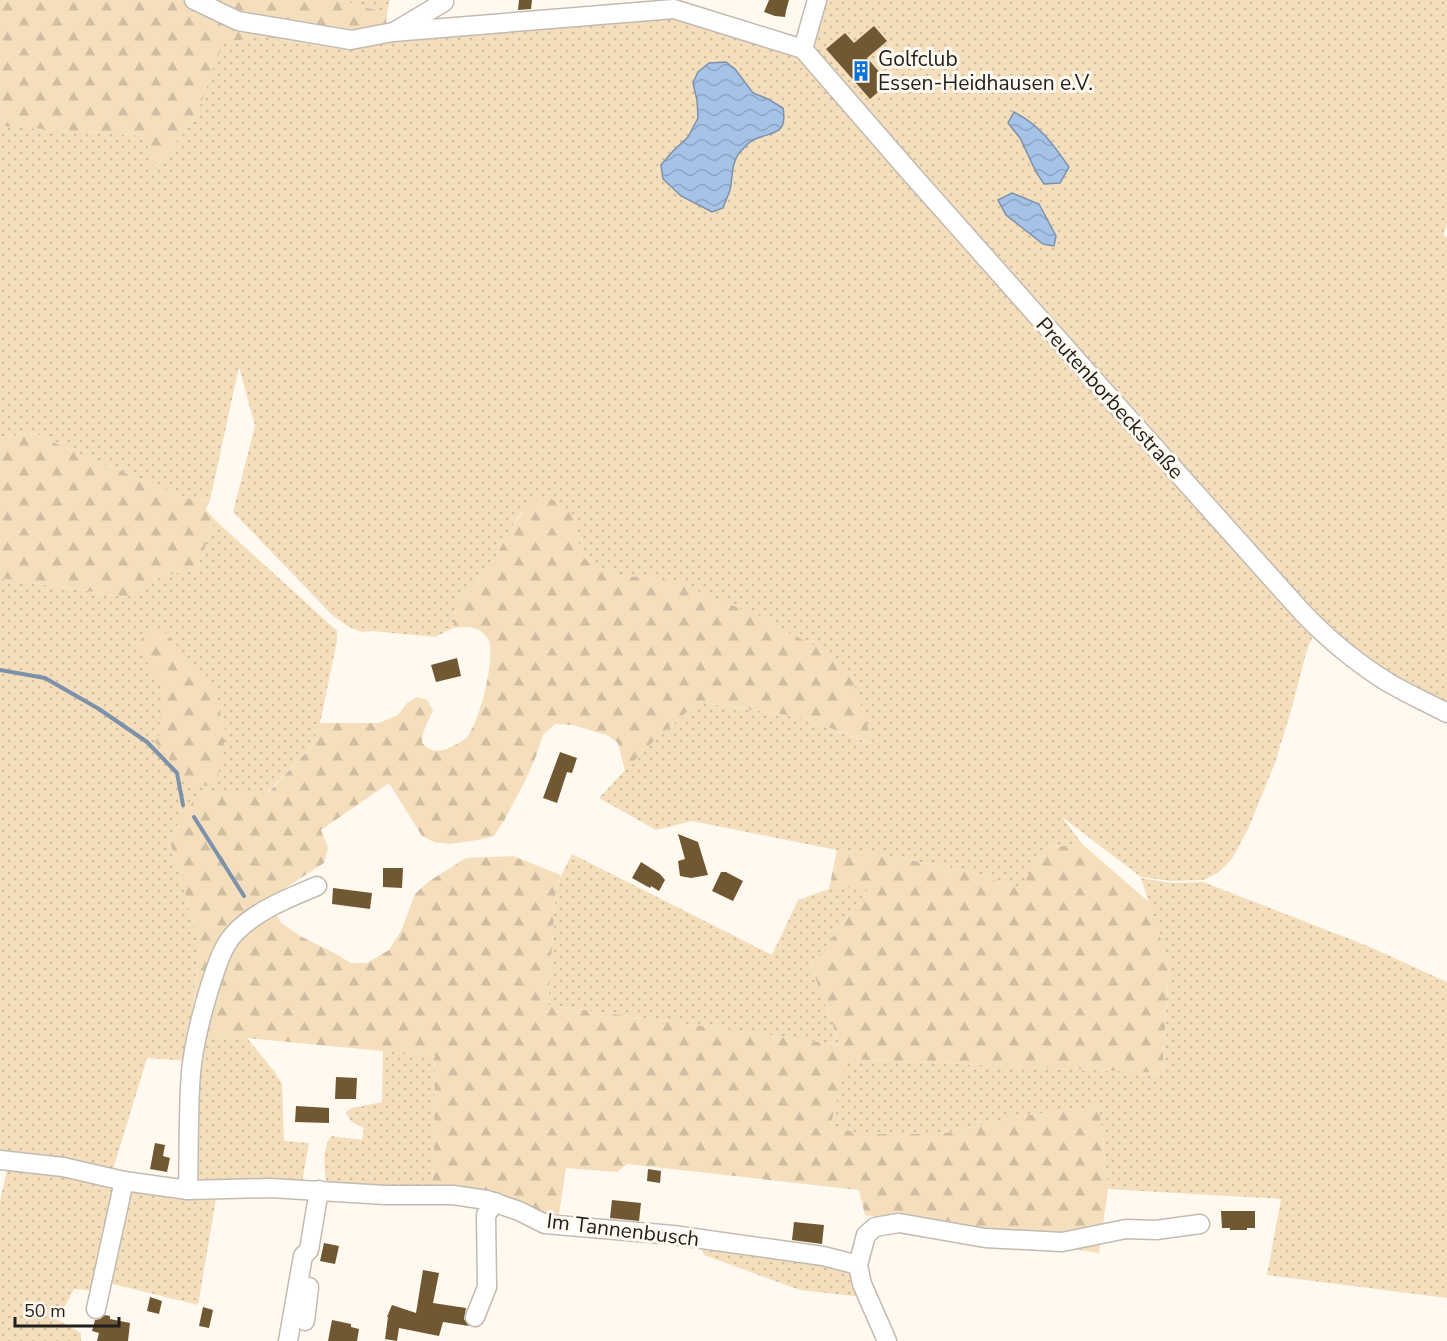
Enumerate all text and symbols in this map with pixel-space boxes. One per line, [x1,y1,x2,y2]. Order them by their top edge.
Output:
place label: Golfclub Essen-Heidhausen e.V. [878,45,1093,97]
building icon: Golfclub Essen-Heidhausen e.V. [849,59,873,83]
street label: Preutenborbeckstraße [1030,311,1190,485]
street label: Im Tannenbusch [545,1207,701,1253]
scale bar [15,1290,118,1328]
text: 50 m [24,1299,66,1323]

